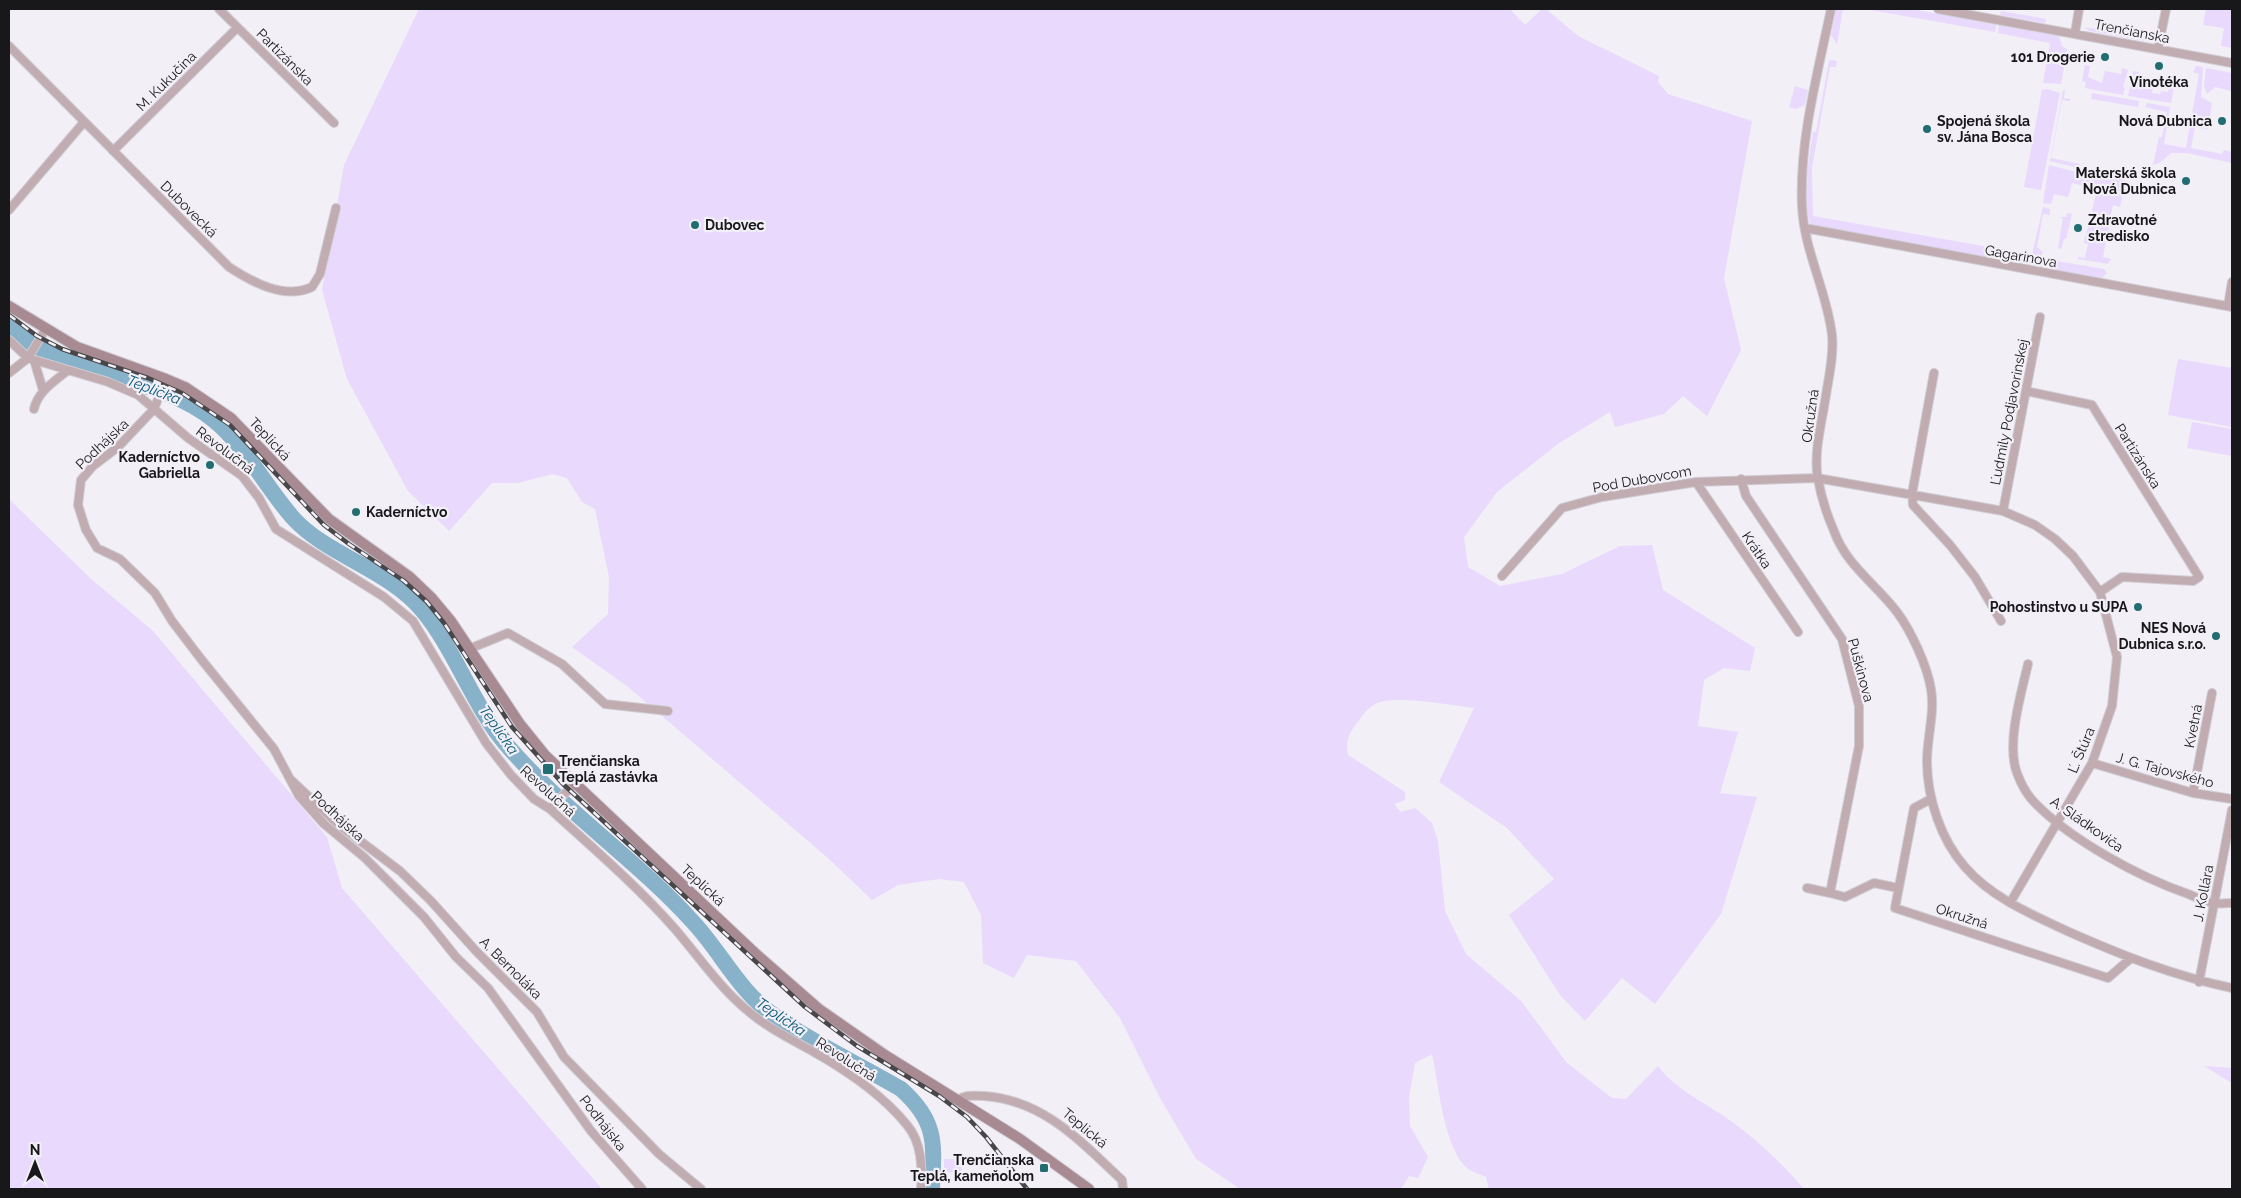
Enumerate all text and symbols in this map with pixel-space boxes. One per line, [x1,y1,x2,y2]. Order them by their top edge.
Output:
street label: Trenčianska [2093,16,2171,46]
street label: Partizánska [253,25,317,89]
street label: M. Kukučína [133,48,199,114]
place label: 101 Drogerie [2011,49,2096,65]
marker: 101 Drogerie [2099,51,2111,63]
marker: Vinotéka [2153,60,2165,72]
place label: Vinotéka [2129,74,2189,90]
place label: Spojená škola sv. Jána Bosca [1937,113,2032,145]
place label: Nová Dubnica [2119,113,2212,129]
marker: Nová Dubnica [2216,115,2228,127]
marker: Spojená škola sv. Jána Bosca [1921,123,1933,135]
place label: Materská škola Nová Dubnica [2076,165,2176,197]
marker: Materská škola Nová Dubnica [2180,175,2192,187]
street label: Dubovecká [157,177,221,241]
place label: Zdravotné stredisko [2088,212,2157,244]
place label: Dubovec [705,217,765,233]
marker: Dubovec [689,219,701,231]
marker: Zdravotné stredisko [2072,222,2084,234]
street label: Gagarinova [1984,242,2058,270]
street label: Ľudmily Podjavorinskej [1987,338,2031,486]
water label: Teplička [125,372,183,408]
street label: Okružná [1798,388,1822,444]
street label: Teplická [246,414,294,464]
street label: Podhájska [72,416,132,472]
street label: Partizánska [2112,421,2164,491]
street label: Revolučná [193,423,257,477]
place label: Kaderníctvo Gabriella [119,449,201,481]
marker: Kaderníctvo Gabriella [204,459,216,471]
street label: Pod Dubovcom [1591,462,1693,496]
place label: Kaderníctvo [366,504,448,520]
marker: Kaderníctvo [350,506,362,518]
street label: Krátka [1739,528,1775,572]
place label: Pohostinstvo u SUPA [1990,599,2129,615]
marker: Pohostinstvo u SUPA [2132,601,2144,613]
place label: NES Nová Dubnica s.r.o. [2119,620,2206,652]
marker: NES Nová Dubnica s.r.o. [2210,630,2222,642]
street label: Puškinova [1845,636,1877,704]
water label: Teplička [476,702,522,758]
street label: Kvetná [2181,703,2205,749]
street label: Ľ. Štúra [2062,724,2098,775]
street label: J. G. Tajovského [2114,749,2216,791]
place label: Trenčianska Teplá zastávka [559,753,658,785]
street label: Revolučná [517,762,579,820]
marker: Trenčianska Teplá zastávka [541,762,555,776]
street label: Podhájska [308,788,368,844]
street label: A. Sládkoviča [2047,793,2127,855]
street label: Teplická [678,861,728,909]
street label: J. Kollára [2190,863,2216,923]
street label: Okružná [1934,900,1990,932]
street label: A. Bernoláka [477,934,545,1002]
water label: Teplička [753,994,809,1040]
street label: Revolučná [813,1034,879,1084]
street label: Podhájska [576,1092,630,1154]
street label: Teplická [1059,1105,1111,1151]
north arrow [10,1138,60,1188]
text: N [30,1142,40,1158]
place label: Trenčianska Teplá, kameňolom [910,1152,1034,1184]
marker: Trenčianska Teplá, kameňolom [1038,1162,1050,1174]

